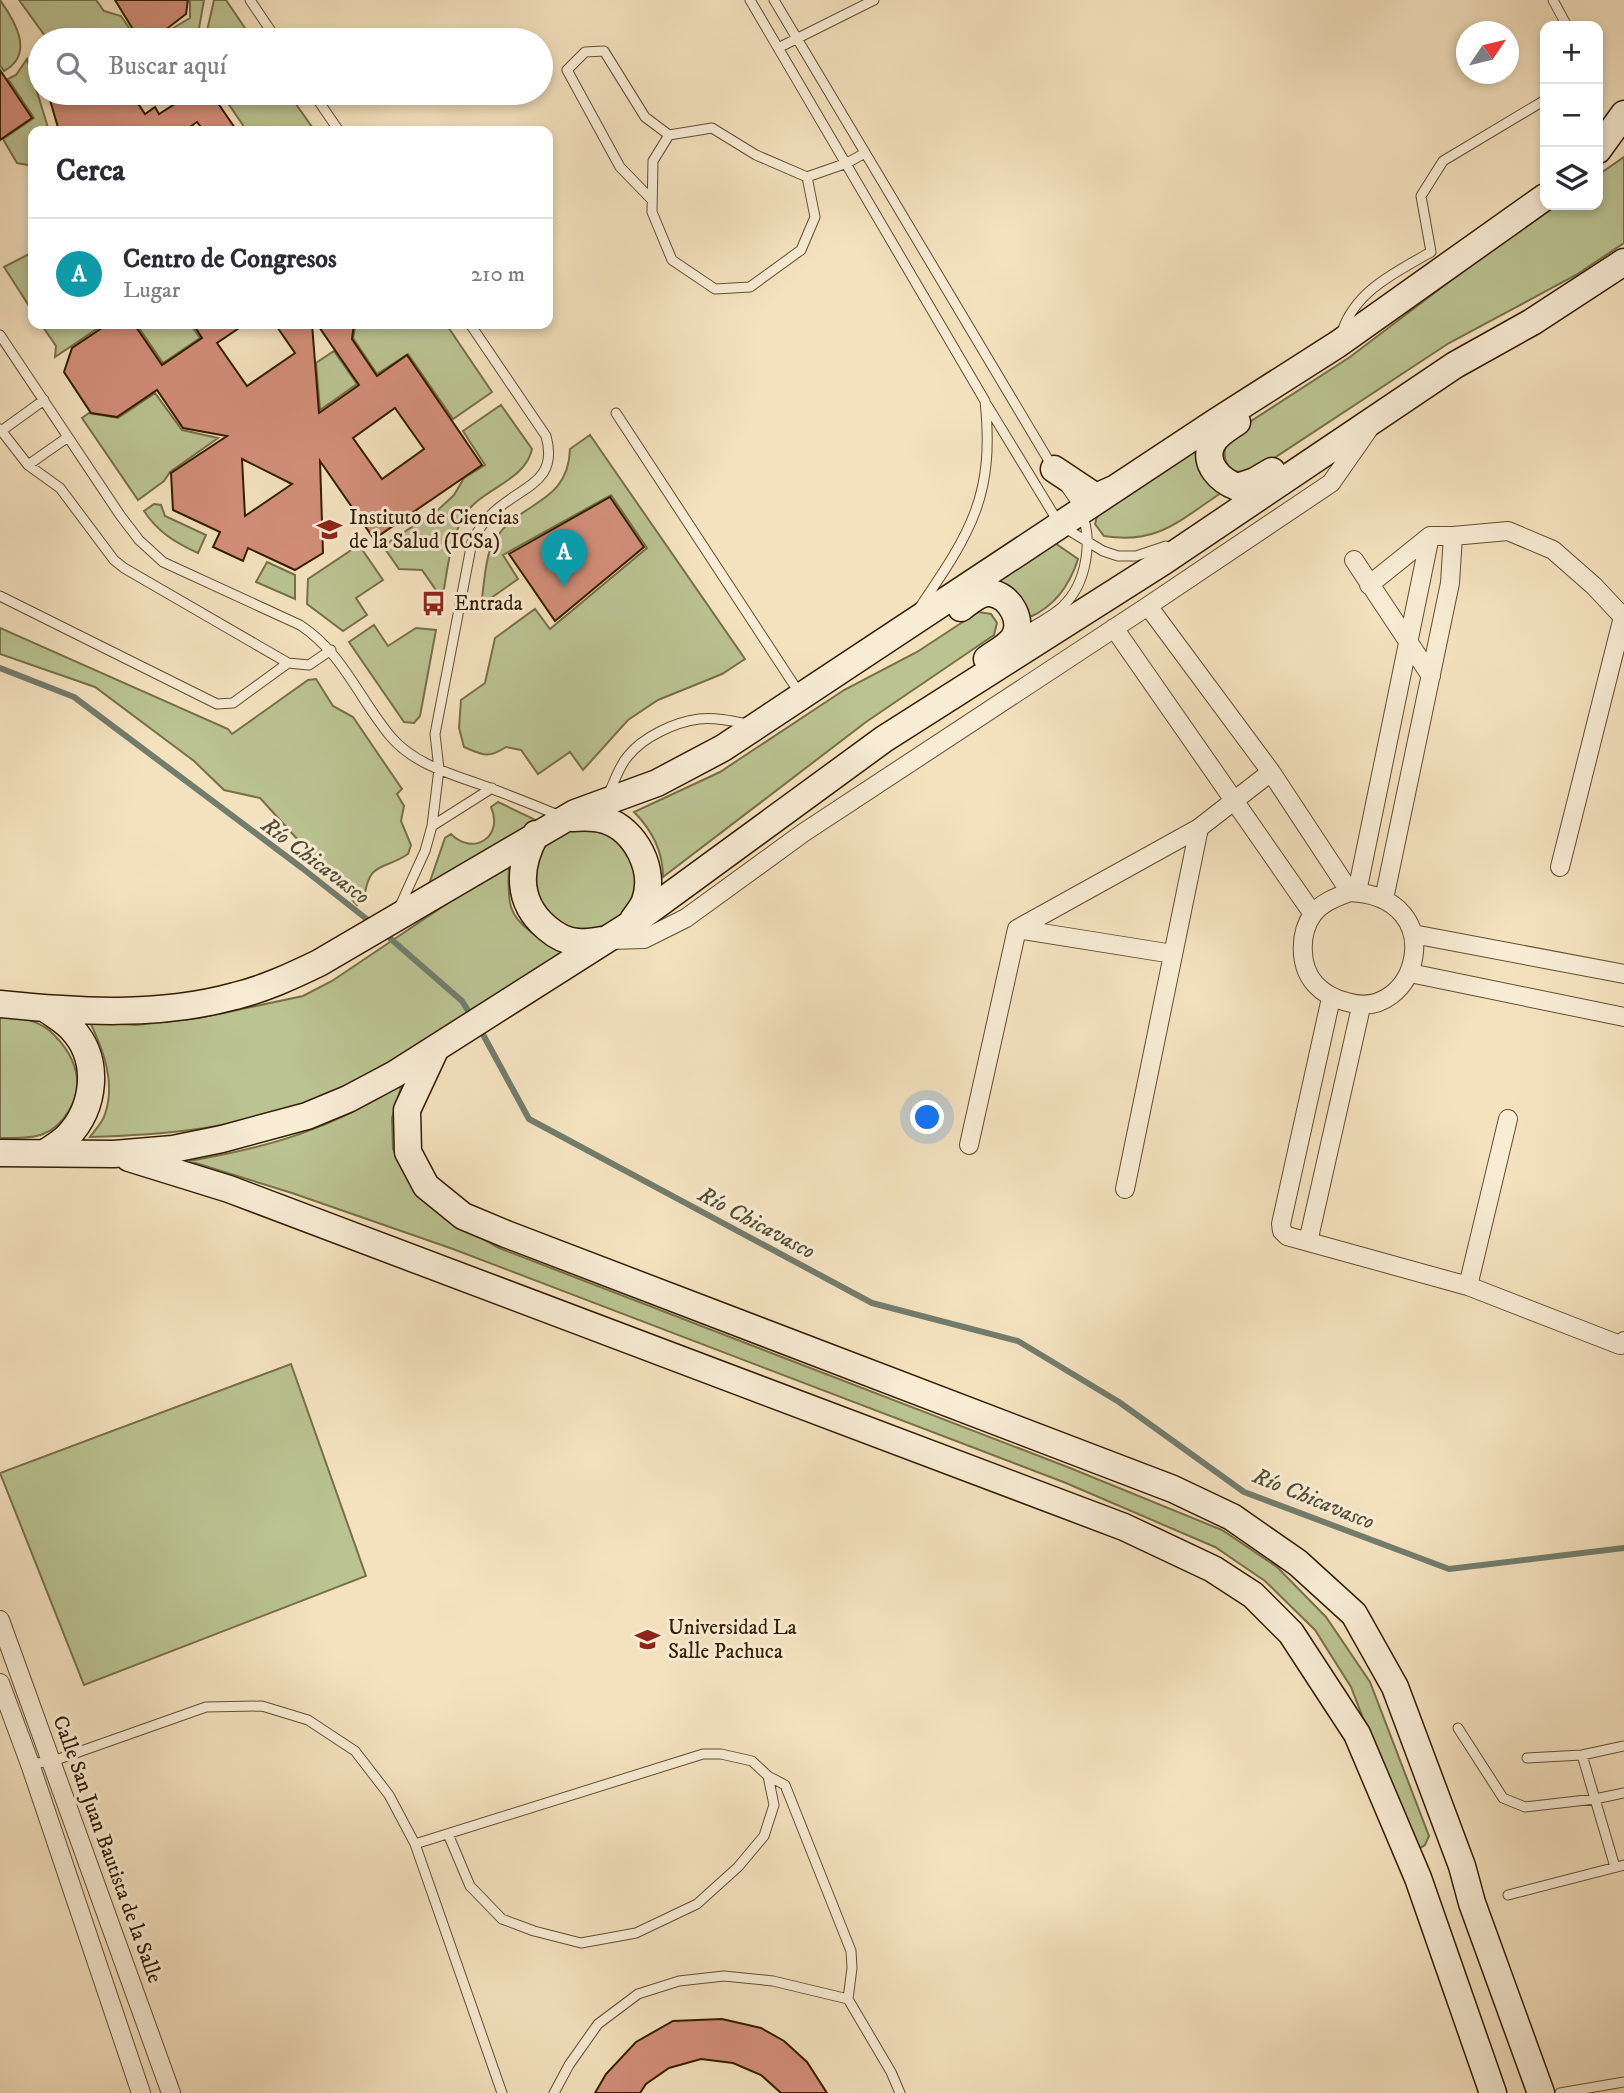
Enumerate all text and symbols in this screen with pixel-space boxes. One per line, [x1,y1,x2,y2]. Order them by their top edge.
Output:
north arrow [1456,21,1519,84]
map controls [1540,21,1603,210]
button: + [1540,21,1603,84]
search box [28,28,553,105]
icon: search [52,48,90,86]
text: Buscar aquí [108,50,226,83]
button: − [1540,84,1603,147]
button: layers [1540,147,1603,210]
text: Cerca [56,153,125,190]
text: Centro de Congresos [123,243,337,276]
text: A [72,260,86,289]
text: 210 m [471,260,525,289]
text: Lugar [123,276,180,305]
place label: Instituto de Ciencias de la Salud (ICSa) [349,505,519,555]
school or university icon: Instituto de Ciencias de la Salud (ICSa) [315,515,343,543]
pin: A [541,529,587,587]
bus stop icon: Entrada [420,589,448,617]
place label: Entrada [454,591,523,617]
water label: Río Chicavasco [254,810,375,911]
your location [910,1100,944,1134]
water label: Río Chicavasco [692,1180,820,1266]
water label: Río Chicavasco [1247,1461,1379,1537]
place label: Universidad La Salle Pachuca [668,1615,797,1665]
school or university icon: Universidad La Salle Pachuca [634,1625,662,1653]
street label: Calle San Juan Bautista de la Salle [46,1712,168,1987]

